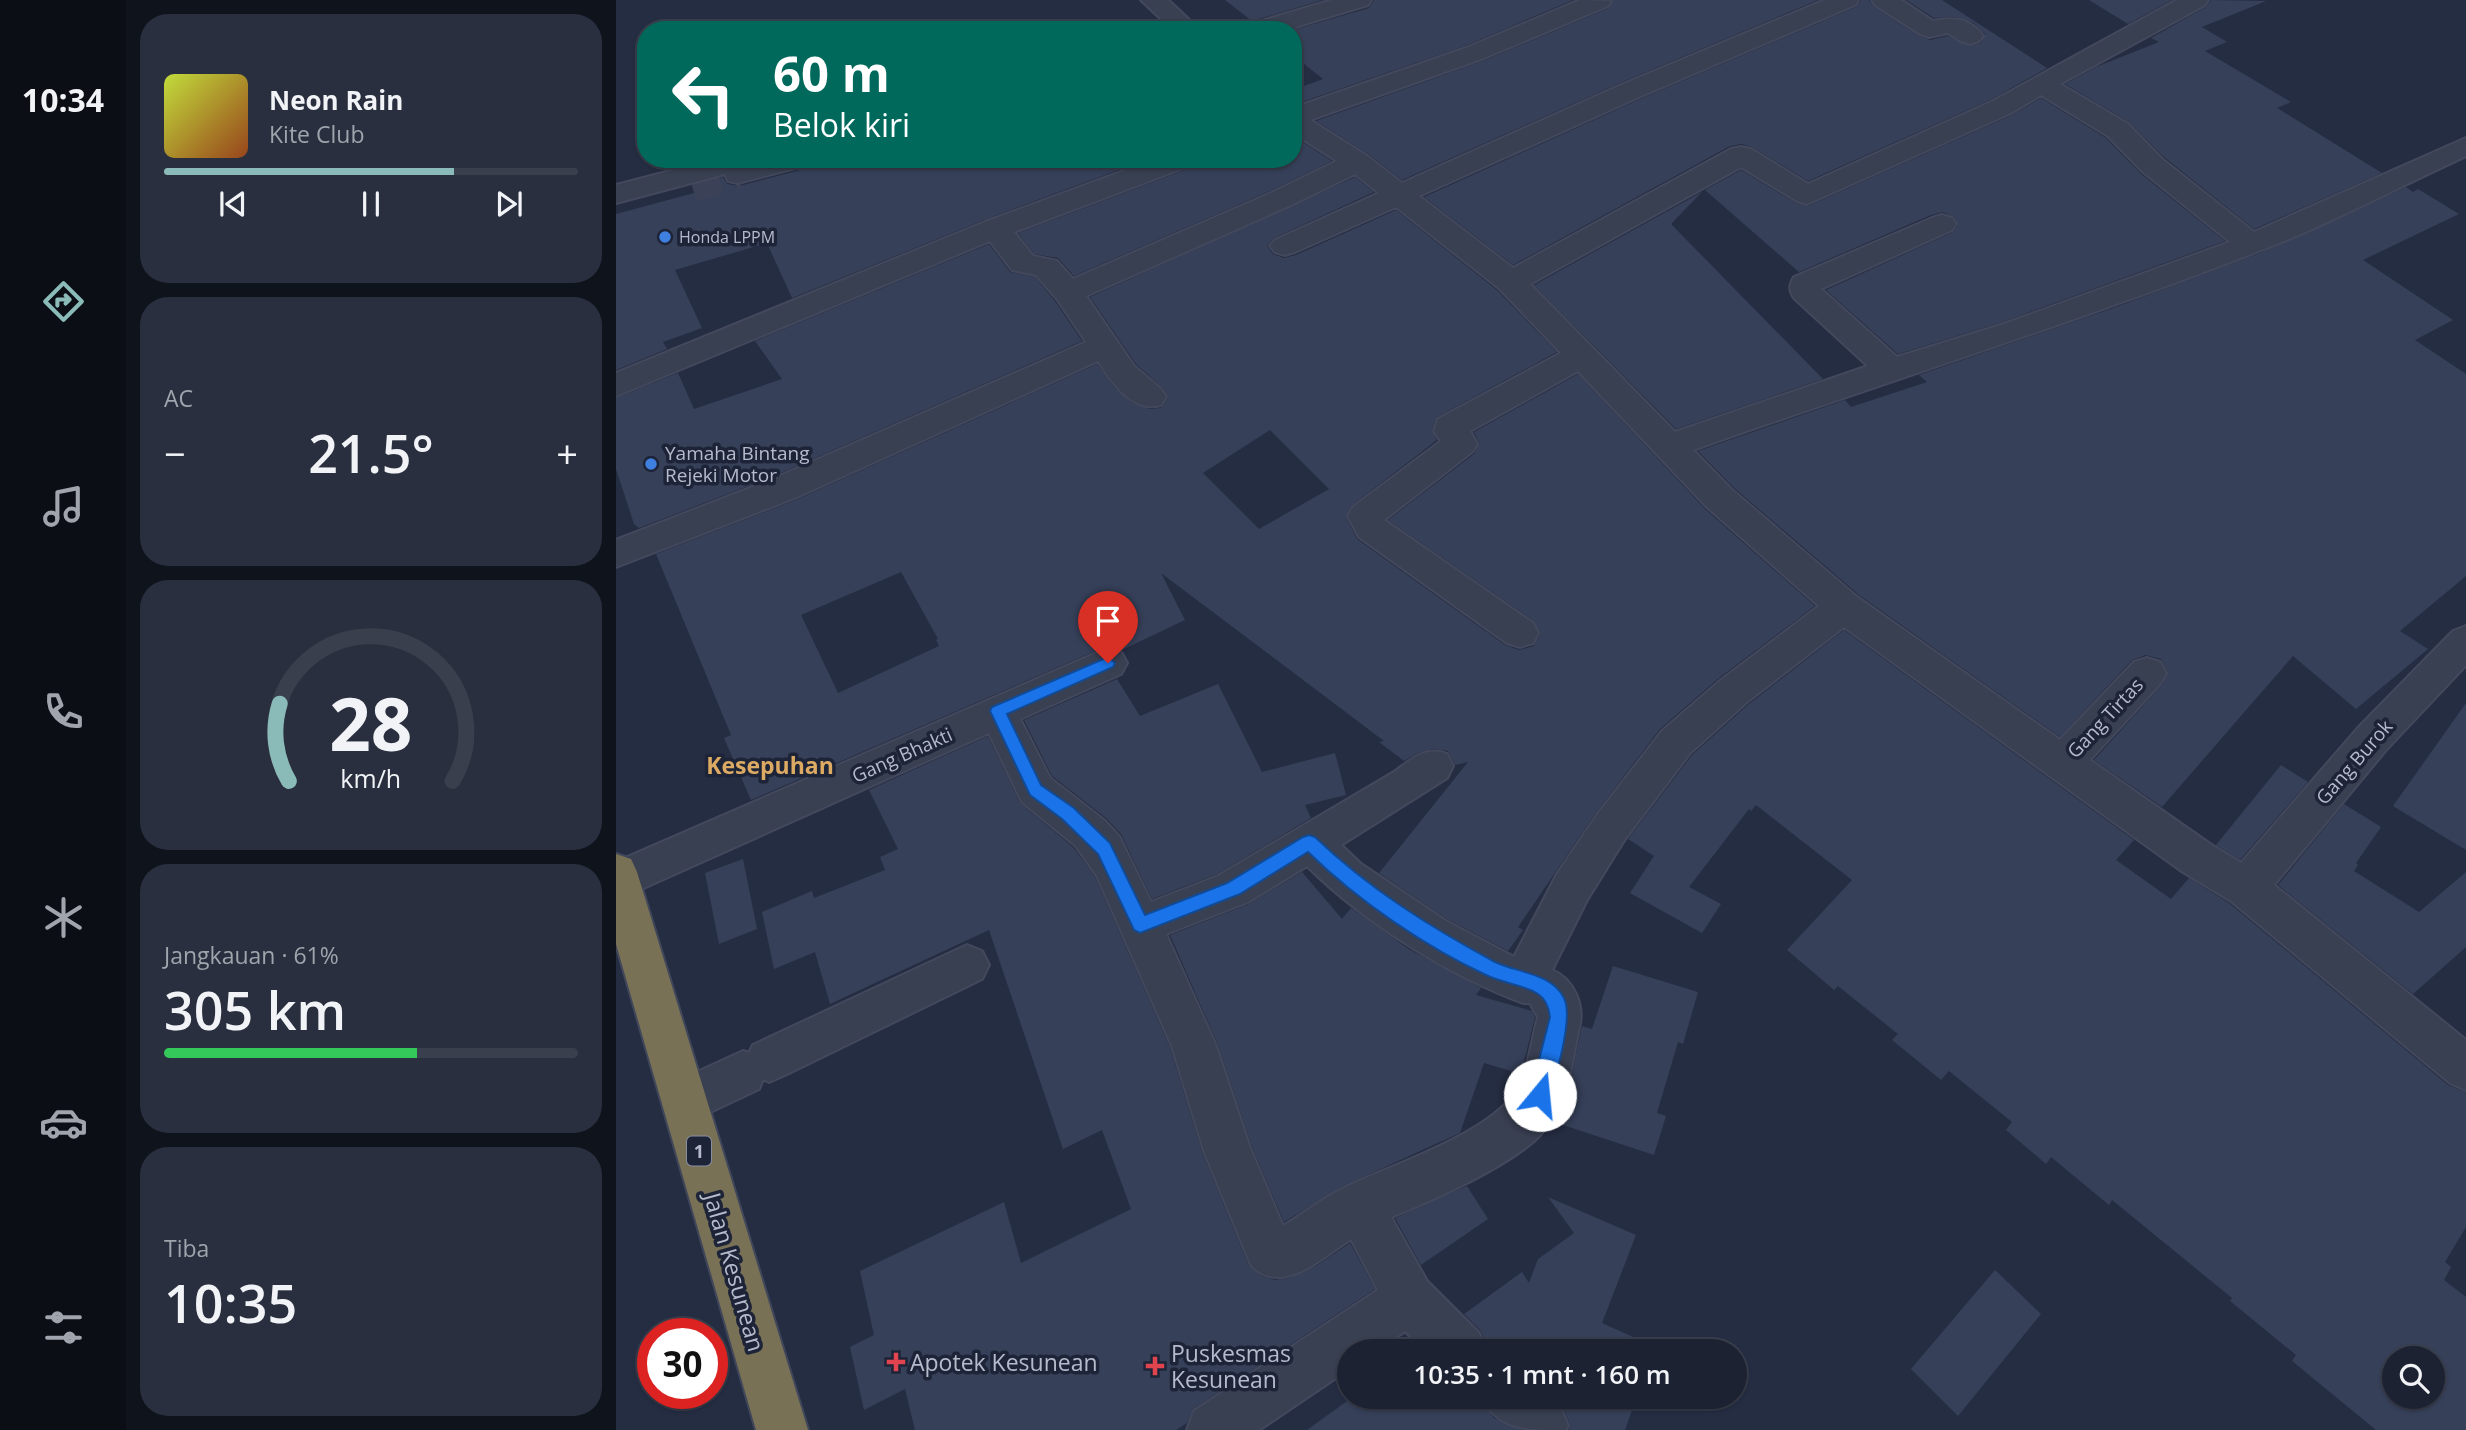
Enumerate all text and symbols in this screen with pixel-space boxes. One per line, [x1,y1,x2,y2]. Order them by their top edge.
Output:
text: 60 m [773,40,890,106]
icon: left [658,49,749,140]
text: 10:34 [22,78,104,121]
text: Neon Rain [269,82,403,118]
text: Belok kiri [773,103,910,146]
text: Kite Club [269,118,364,150]
icon: previous [214,185,252,223]
icon: pause [352,185,390,223]
icon: next [490,185,528,223]
place label: Honda LPPM [679,226,775,248]
marker: Honda LPPM [657,229,673,245]
icon: directions [39,277,88,326]
text: AC [164,382,193,414]
text: 21.5° [308,417,434,488]
text: − [164,427,186,479]
text: + [556,427,578,479]
place label: Yamaha Bintang Rejeki Motor [665,440,810,488]
marker: Yamaha Bintang Rejeki Motor [643,456,659,472]
icon: music [39,482,88,531]
pin [1078,591,1138,663]
icon: arrive [1089,602,1127,640]
street label: Gang Tirtas [2061,672,2149,764]
text: 28 [329,673,413,772]
icon: phone [39,687,88,736]
street label: Gang Burok [2310,714,2398,810]
street label: Gang Bhakti [848,721,956,789]
district label: Kesepuhan [706,749,834,781]
text: km/h [341,761,401,795]
icon: climate [39,893,88,942]
text: Jangkauan · 61% [164,939,339,971]
text: 305 km [164,974,346,1045]
position arrow [1503,1058,1577,1132]
icon: car [39,1098,88,1147]
road number: 1 [687,1136,711,1166]
street label: Jalan Kesunean [697,1187,773,1355]
text: Tiba [164,1232,209,1264]
text: 10:35 [164,1267,297,1338]
icon: filters [39,1303,88,1352]
speed limit sign: 30 [637,1318,728,1409]
place label: Puskesmas Kesunean [1171,1337,1291,1395]
place label: Apotek Kesunean [910,1346,1098,1378]
map controls [2382,1346,2445,1409]
button: search [2382,1346,2445,1409]
marker: Apotek Kesunean [888,1354,904,1370]
marker: Puskesmas Kesunean [1145,1356,1165,1376]
text: 10:35 · 1 mnt · 160 m [1413,1356,1671,1392]

